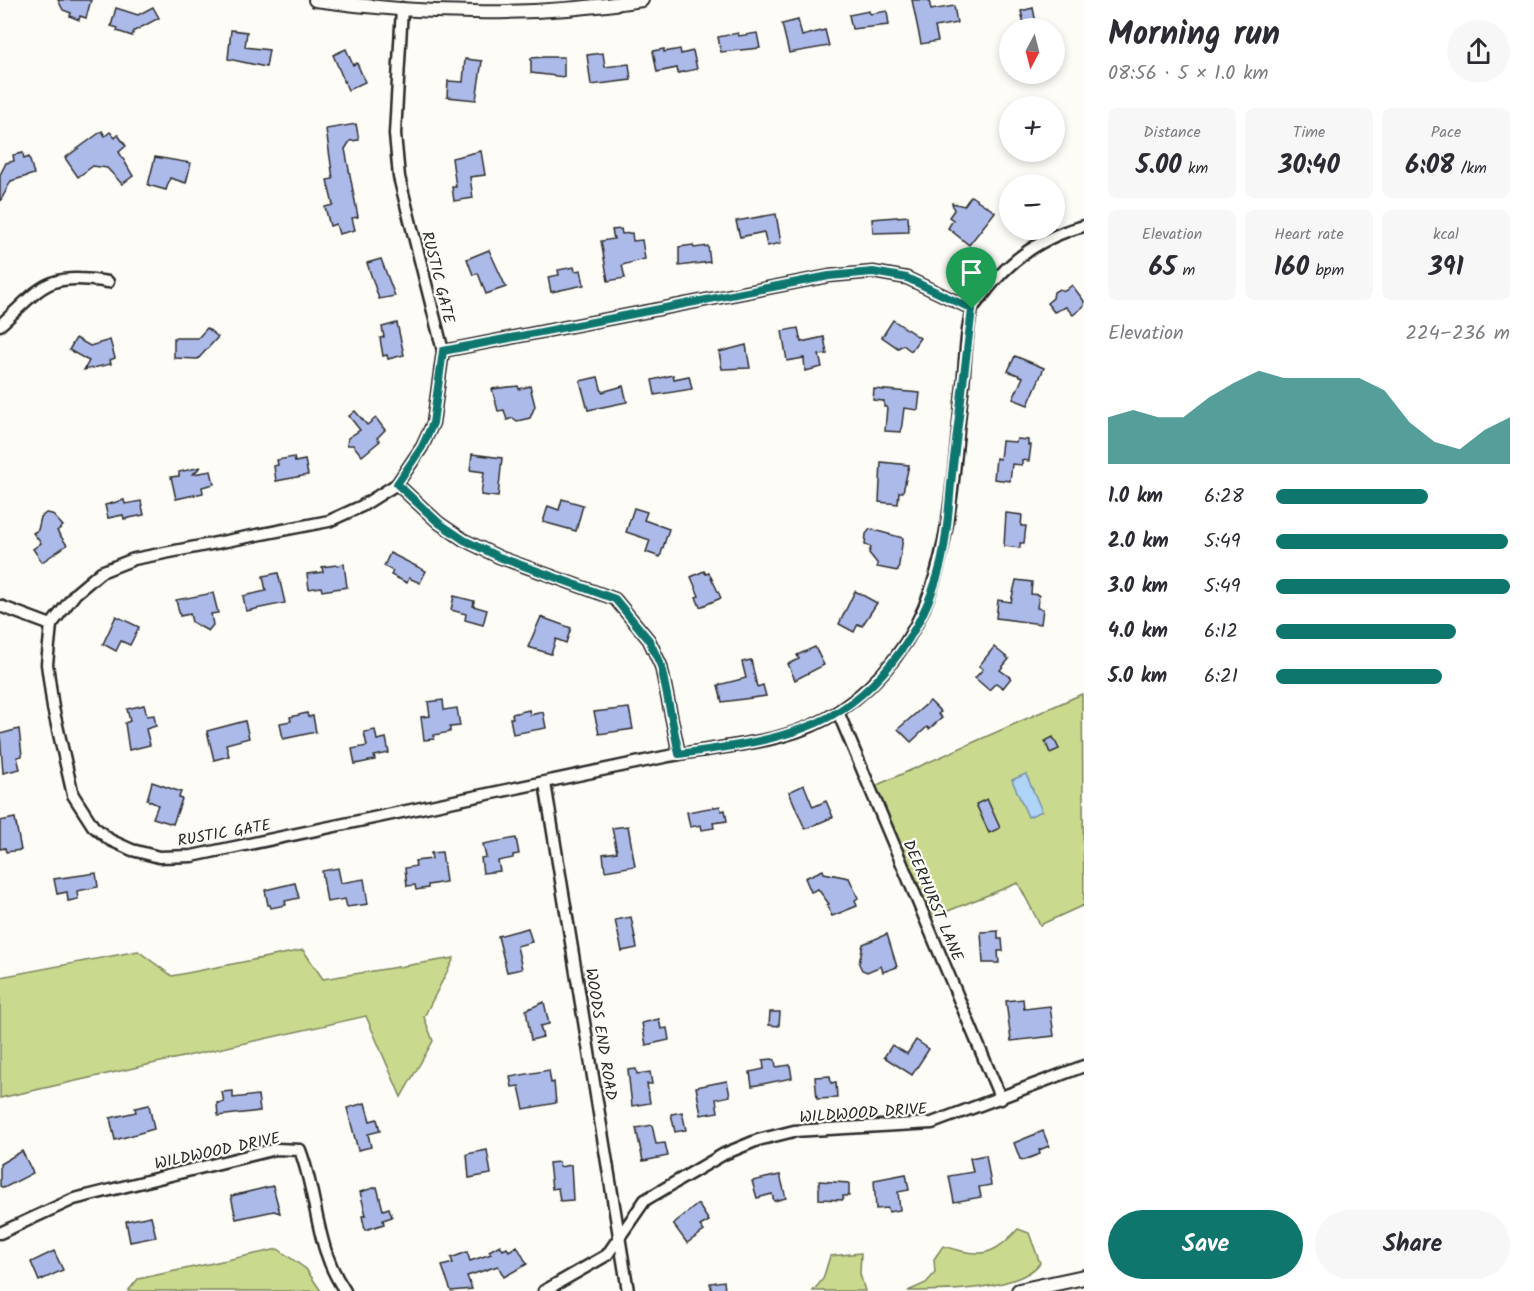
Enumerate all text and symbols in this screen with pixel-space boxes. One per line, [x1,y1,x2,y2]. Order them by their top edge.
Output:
text: Morning run [1108,9,1280,62]
north arrow [999,18,1065,84]
map controls [999,18,1065,240]
button: share [1447,20,1510,83]
text: 08:56 · 5 × 1.0 km [1108,58,1268,90]
button: + [999,96,1065,162]
text: Distance [1143,120,1201,145]
text: Time [1293,120,1325,145]
text: Pace [1431,120,1461,145]
text: 5.00 [1136,145,1182,187]
text: 30:40 [1278,145,1340,187]
text: 6:08 [1405,145,1454,187]
text: km [1182,156,1208,181]
text: /km [1454,156,1487,181]
button: − [999,174,1065,240]
text: Elevation [1142,222,1202,247]
text: Heart rate [1274,222,1344,247]
text: kcal [1433,222,1459,247]
street label: RUSTIC GATE [414,229,461,327]
pin [946,247,997,309]
text: 65 [1149,247,1176,289]
text: 160 [1274,247,1309,289]
text: 391 [1428,247,1464,289]
icon: arrive [955,256,988,289]
text: m [1176,258,1195,283]
text: bpm [1309,258,1344,283]
text: Elevation [1108,318,1184,350]
text: 224–236 m [1405,318,1510,350]
text: 1.0 km [1108,481,1163,513]
text: 6:28 [1204,481,1244,513]
text: 2.0 km [1108,526,1169,558]
text: 5:49 [1204,526,1240,558]
text: 3.0 km [1108,571,1168,603]
text: 5:49 [1204,571,1240,603]
text: 4.0 km [1108,616,1168,648]
text: 6:12 [1204,616,1238,648]
text: 5.0 km [1108,661,1167,693]
text: 6:21 [1204,661,1238,693]
street label: RUSTIC GATE [176,813,274,854]
street label: DEERHURST LANE [896,836,970,966]
street label: WOODS END ROAD [578,966,623,1102]
street label: WILDWOOD DRIVE [798,1097,928,1130]
street label: WILDWOOD DRIVE [152,1126,283,1177]
button: Save [1108,1210,1303,1279]
button: Share [1315,1210,1510,1279]

